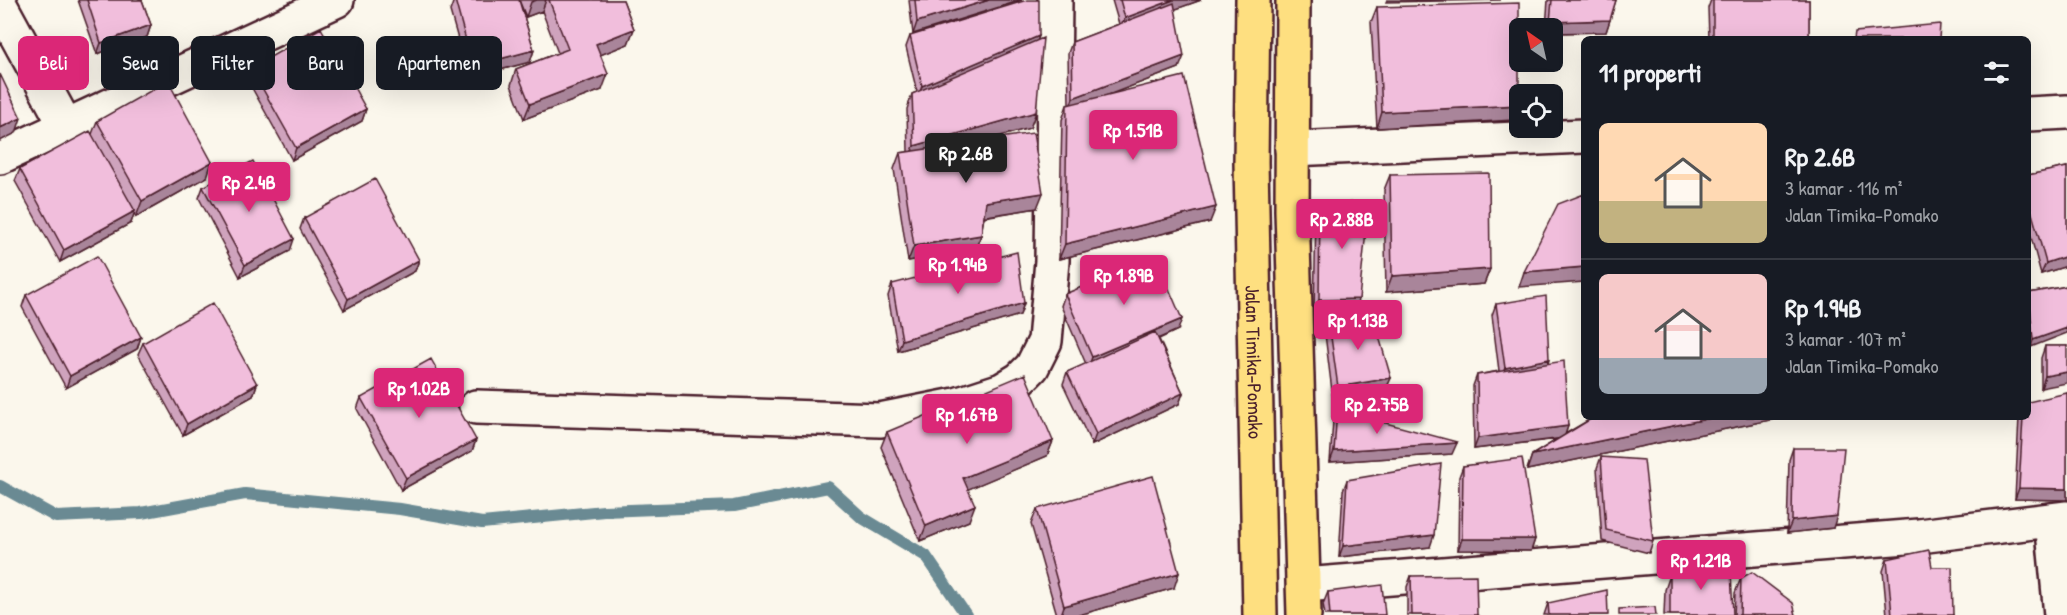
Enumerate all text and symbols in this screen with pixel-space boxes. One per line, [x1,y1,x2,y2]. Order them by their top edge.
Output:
north arrow [1509,18,1563,72]
map controls [1509,18,1563,138]
chip: Beli [18,36,89,90]
chip: Sewa [101,36,179,90]
chip: Filter [191,36,275,90]
chip: Baru [287,36,364,90]
chip: Apartemen [376,36,502,90]
text: 11 properti [1599,55,1702,90]
icon: filters [1980,56,2013,89]
button: locate [1509,84,1563,138]
pin: Rp 1.51B [1071,110,1195,161]
text: Rp 1.51B [1103,116,1163,143]
pin: Rp 2.6B [911,133,1021,184]
text: Rp 2.6B [939,139,993,166]
text: Rp 2.6B [1785,139,1855,174]
icon: home [1647,147,1719,219]
pin: Rp 2.4B [194,162,304,213]
text: Rp 2.4B [222,168,276,195]
text: 3 kamar · 116 m² [1785,174,1902,201]
pin: Rp 2.88B [1280,199,1404,250]
text: Jalan Timika-Pomako [1785,201,1939,228]
text: Rp 2.88B [1310,205,1374,232]
pin: Rp 1.94B [896,244,1020,295]
text: Rp 1.94B [929,250,987,277]
pin: Rp 1.89B [1062,255,1186,306]
text: Rp 1.89B [1094,261,1154,288]
street label: Jalan Timika-Pomako [1240,285,1270,439]
text: Rp 1.94B [1785,290,1861,325]
icon: home [1647,298,1719,370]
pin: Rp 1.13B [1296,300,1420,351]
text: Rp 1.13B [1328,306,1388,333]
text: 3 kamar · 107 m² [1785,325,1906,352]
text: Jalan Timika-Pomako [1785,352,1939,379]
pin: Rp 1.02B [357,368,481,419]
text: Rp 1.02B [388,374,450,401]
pin: Rp 2.75B [1315,384,1439,435]
text: Rp 2.75B [1345,390,1409,417]
pin: Rp 1.67B [905,394,1029,445]
text: Rp 1.67B [936,400,998,427]
pin: Rp 1.21B [1639,540,1763,591]
text: Rp 1.21B [1671,546,1731,573]

